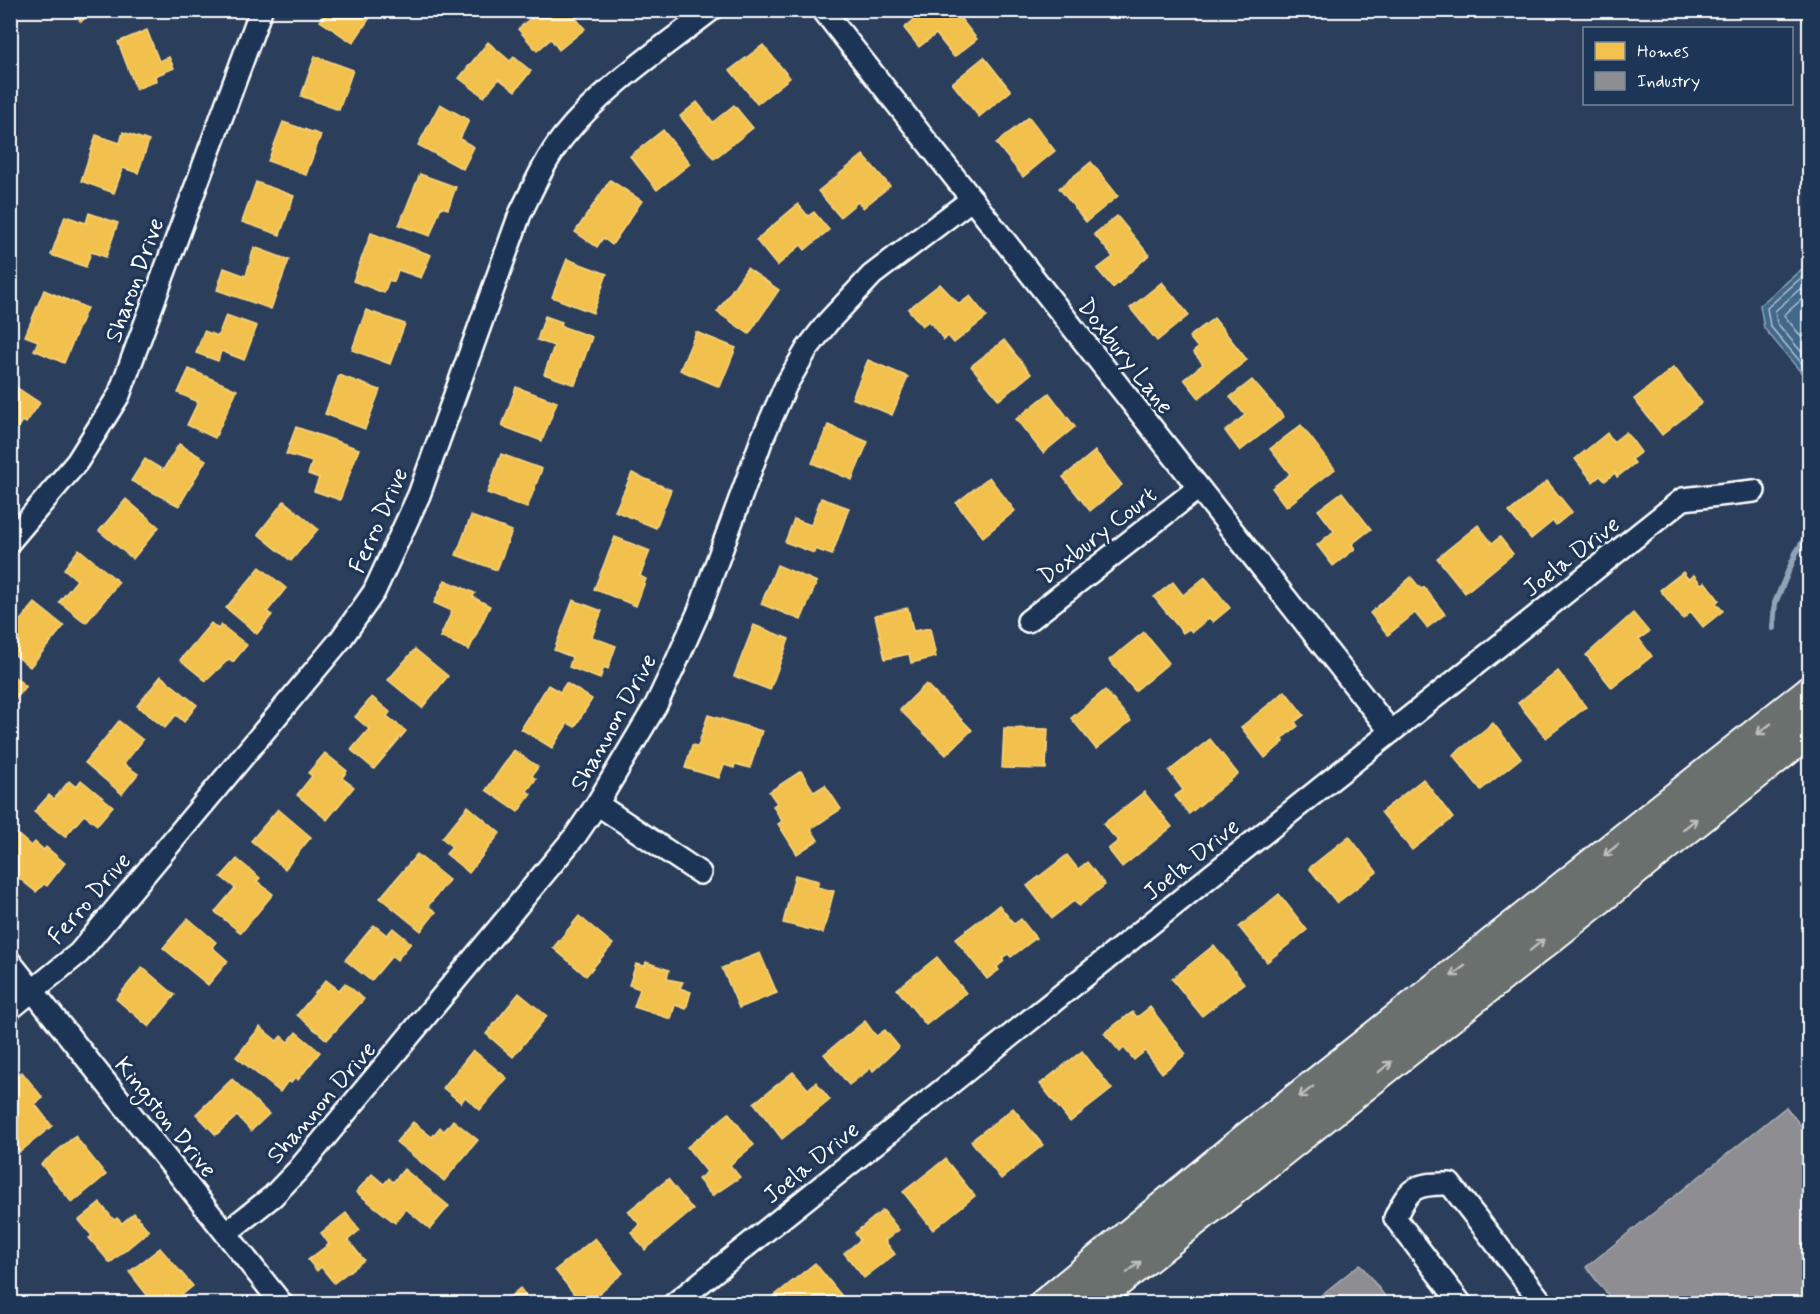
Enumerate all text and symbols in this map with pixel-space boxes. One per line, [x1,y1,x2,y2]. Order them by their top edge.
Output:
legend [1583,27,1793,105]
text: Homes [1637,40,1689,64]
text: Industry [1637,70,1700,94]
street label: Sharon Drive [99,214,172,347]
street label: Doxbury Lane [1070,292,1180,421]
street label: Ferro Drive [342,463,416,578]
street label: Doxbury Court [1032,480,1164,592]
street label: Joela Drive [1517,509,1627,605]
street label: Shannon Drive [564,648,665,797]
one-way arrow [1756,722,1772,735]
street label: Joela Drive [1137,812,1247,909]
one-way arrow [1682,818,1698,831]
one-way arrow [1603,843,1619,856]
street label: Ferro Drive [41,846,139,952]
one-way arrow [1529,939,1545,952]
one-way arrow [1451,964,1466,978]
street label: Shannon Drive [260,1035,384,1171]
street label: Kingston Drive [105,1051,223,1186]
one-way arrow [1377,1060,1393,1073]
one-way arrow [1298,1086,1314,1099]
street label: Joela Drive [757,1115,867,1212]
one-way arrow [1126,1260,1141,1274]

